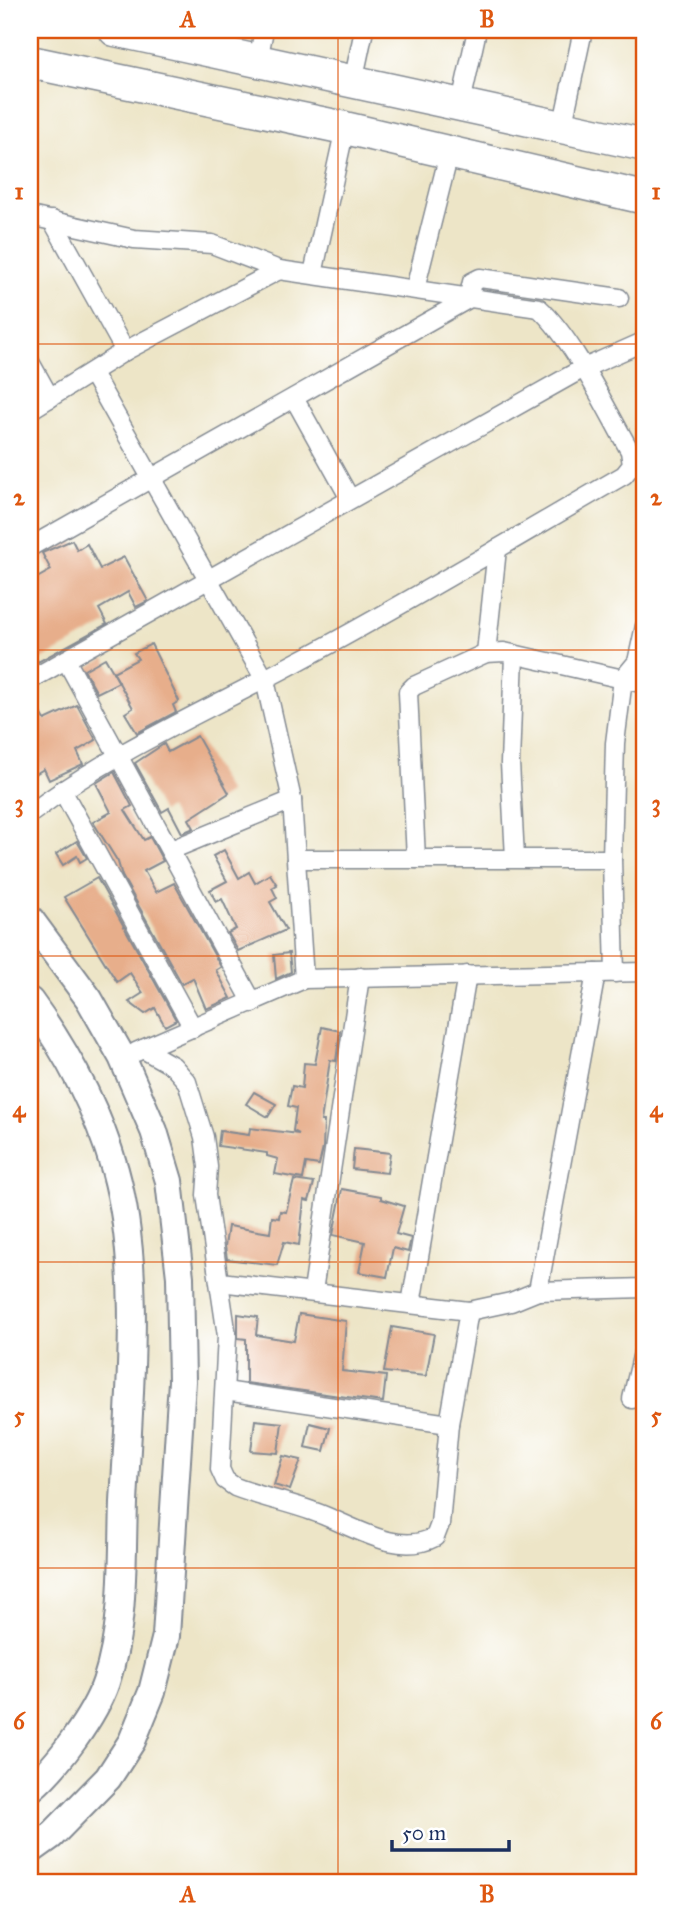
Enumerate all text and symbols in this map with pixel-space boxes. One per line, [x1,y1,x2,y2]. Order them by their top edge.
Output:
text: A [178,5,196,33]
text: B [479,5,495,33]
text: 1 [14,177,24,205]
text: 1 [651,177,661,205]
text: 2 [13,483,25,511]
text: 2 [650,483,662,511]
text: 3 [14,789,24,818]
text: 3 [651,789,661,818]
text: 4 [13,1095,27,1123]
text: 4 [650,1095,664,1123]
text: 5 [14,1401,25,1429]
text: 5 [651,1401,662,1429]
text: 6 [13,1707,26,1735]
text: 6 [650,1707,663,1735]
scale bar [392,1808,509,1852]
text: 50 m [402,1820,447,1846]
text: A [178,1880,196,1908]
text: B [479,1880,495,1908]

